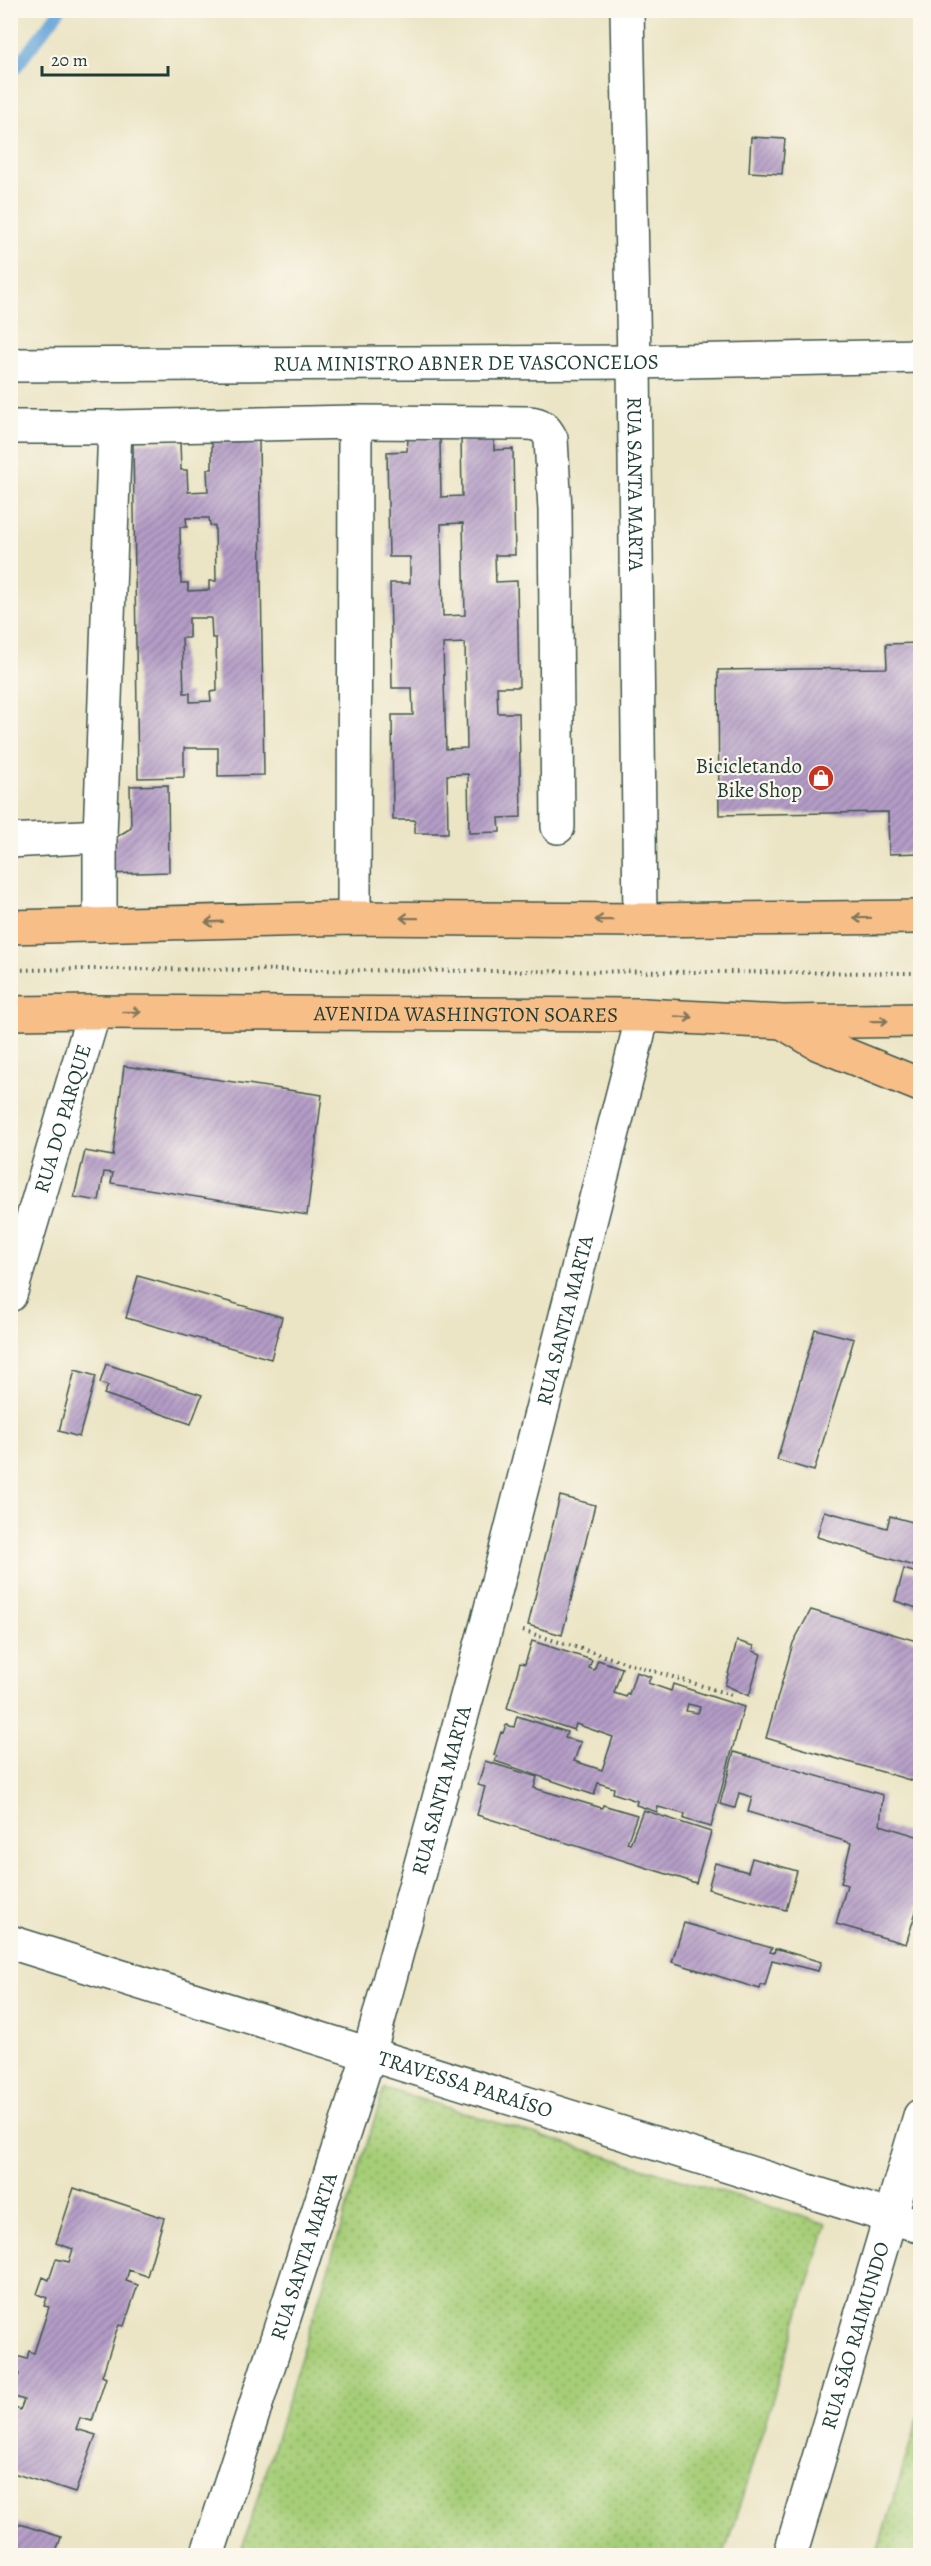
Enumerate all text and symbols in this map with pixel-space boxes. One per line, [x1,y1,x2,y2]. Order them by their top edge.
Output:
scale bar [42,39,168,77]
text: 20 m [51,48,88,72]
street label: RUA MINISTRO ABNER DE VASCONCELOS [273,347,659,378]
street label: RUA SANTA MARTA [620,396,650,572]
place label: Bicicletando Bike Shop [696,752,802,804]
shop icon: Bicicletando Bike Shop [806,763,836,793]
one-way arrow [400,912,420,924]
one-way arrow [853,912,873,924]
one-way arrow [595,914,615,926]
one-way arrow [205,916,225,927]
street label: AVENIDA WASHINGTON SOARES [313,999,618,1029]
one-way arrow [121,1006,141,1018]
one-way arrow [673,1012,693,1023]
one-way arrow [868,1015,888,1026]
street label: RUA DO PARQUE [27,1041,98,1196]
street label: RUA SANTA MARTA [530,1231,600,1408]
street label: RUA SANTA MARTA [405,1702,478,1878]
street label: TRAVESSA PARAÍSO [375,2044,556,2124]
street label: RUA SANTA MARTA [264,2168,344,2344]
street label: RUA SÃO RAIMUNDO [814,2238,896,2432]

